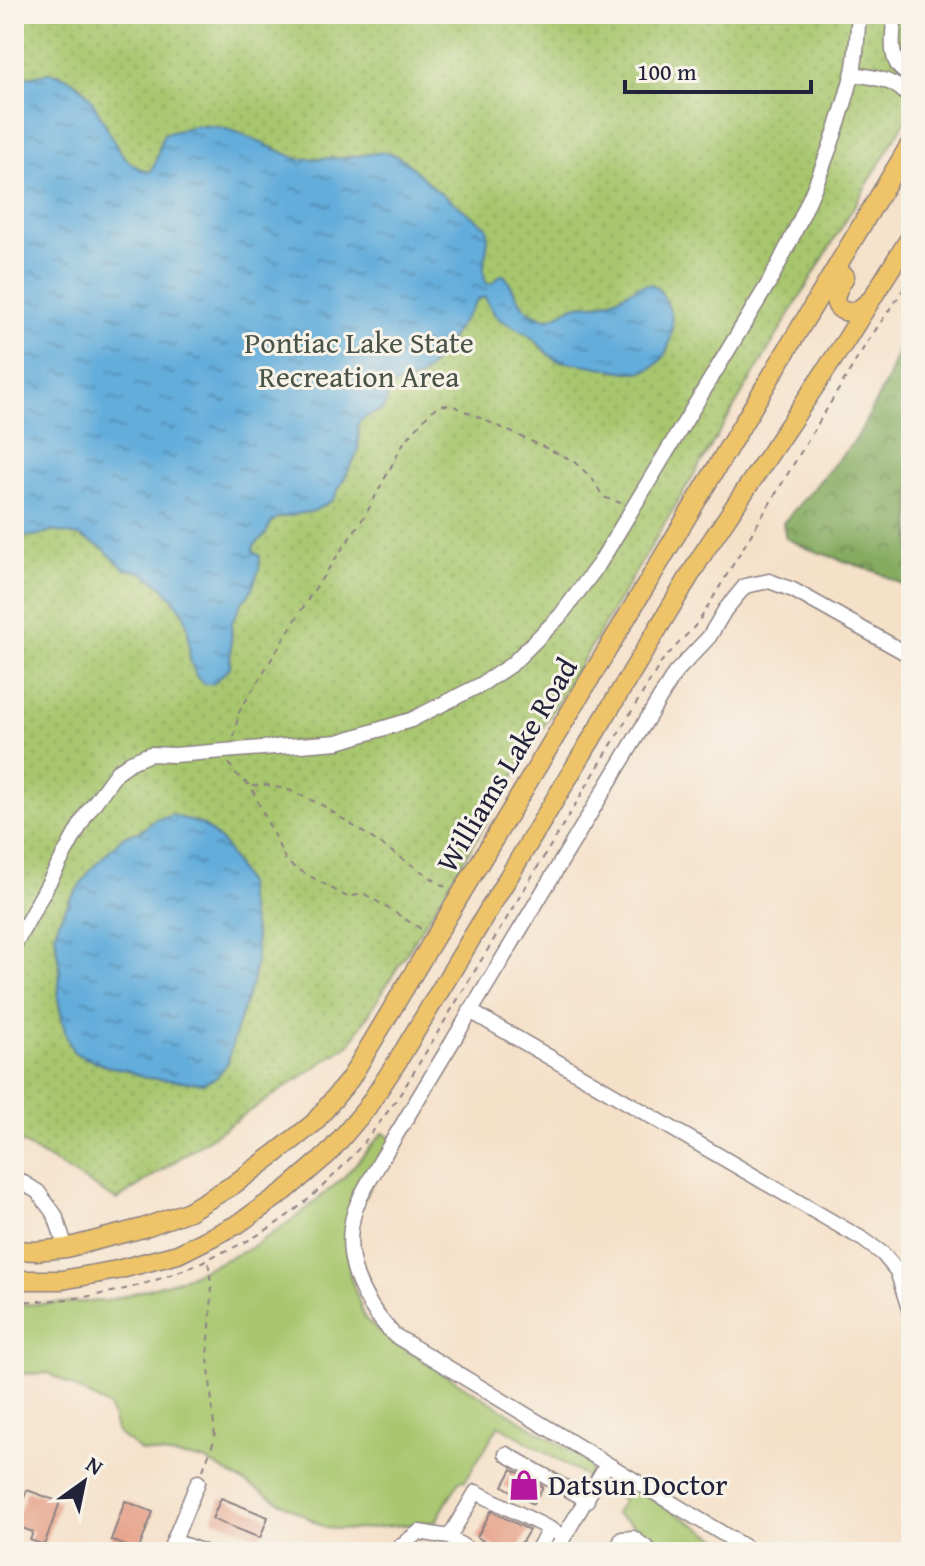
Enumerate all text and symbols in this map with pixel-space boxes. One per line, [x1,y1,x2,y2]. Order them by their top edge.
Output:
scale bar [625,44,811,94]
text: 100 m [637,54,697,89]
park label: Pontiac Lake State Recreation Area [244,320,474,398]
street label: Williams Lake Road [425,649,588,880]
north arrow [44,1442,124,1522]
text: N [80,1448,110,1483]
place label: Datsun Doctor [548,1462,728,1506]
shop icon: Datsun Doctor [507,1468,541,1502]

